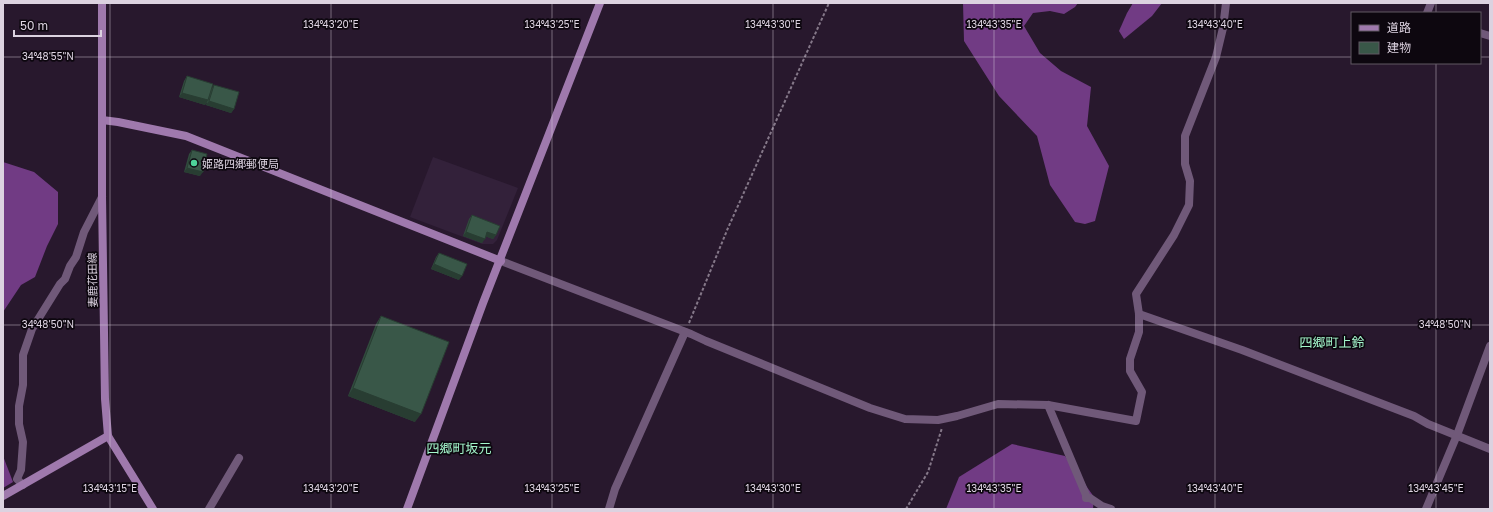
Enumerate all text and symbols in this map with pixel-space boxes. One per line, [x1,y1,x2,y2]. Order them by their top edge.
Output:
scale bar [14,12,101,38]
legend [1351,12,1481,64]
text: 50 m [20,18,48,33]
text: 134°43'20"E [303,18,359,30]
text: 134°43'25"E [524,18,580,30]
text: 134°43'30"E [745,18,801,30]
text: 134°43'35"E [966,18,1022,30]
text: 134°43'40"E [1187,18,1243,30]
text: 道路 [1387,20,1411,35]
text: 建物 [1387,40,1411,55]
text: 34°48'55"N [22,50,74,62]
place label: 姫路四郷郵便局 [202,157,279,170]
marker: 姫路四郷郵便局 [189,158,199,168]
street label: 妻鹿花田線 [85,252,99,308]
text: 34°48'50"N [22,318,74,330]
text: 34°48'50"N [1419,318,1471,330]
district label: 四郷町上鈴 [1299,334,1365,350]
district label: 四郷町坂元 [426,440,492,456]
text: 134°43'15"E [83,482,137,494]
text: 134°43'20"E [303,482,359,494]
text: 134°43'25"E [524,482,580,494]
text: 134°43'30"E [745,482,801,494]
text: 134°43'35"E [966,482,1022,494]
text: 134°43'40"E [1187,482,1243,494]
text: 134°43'45"E [1408,482,1464,494]

